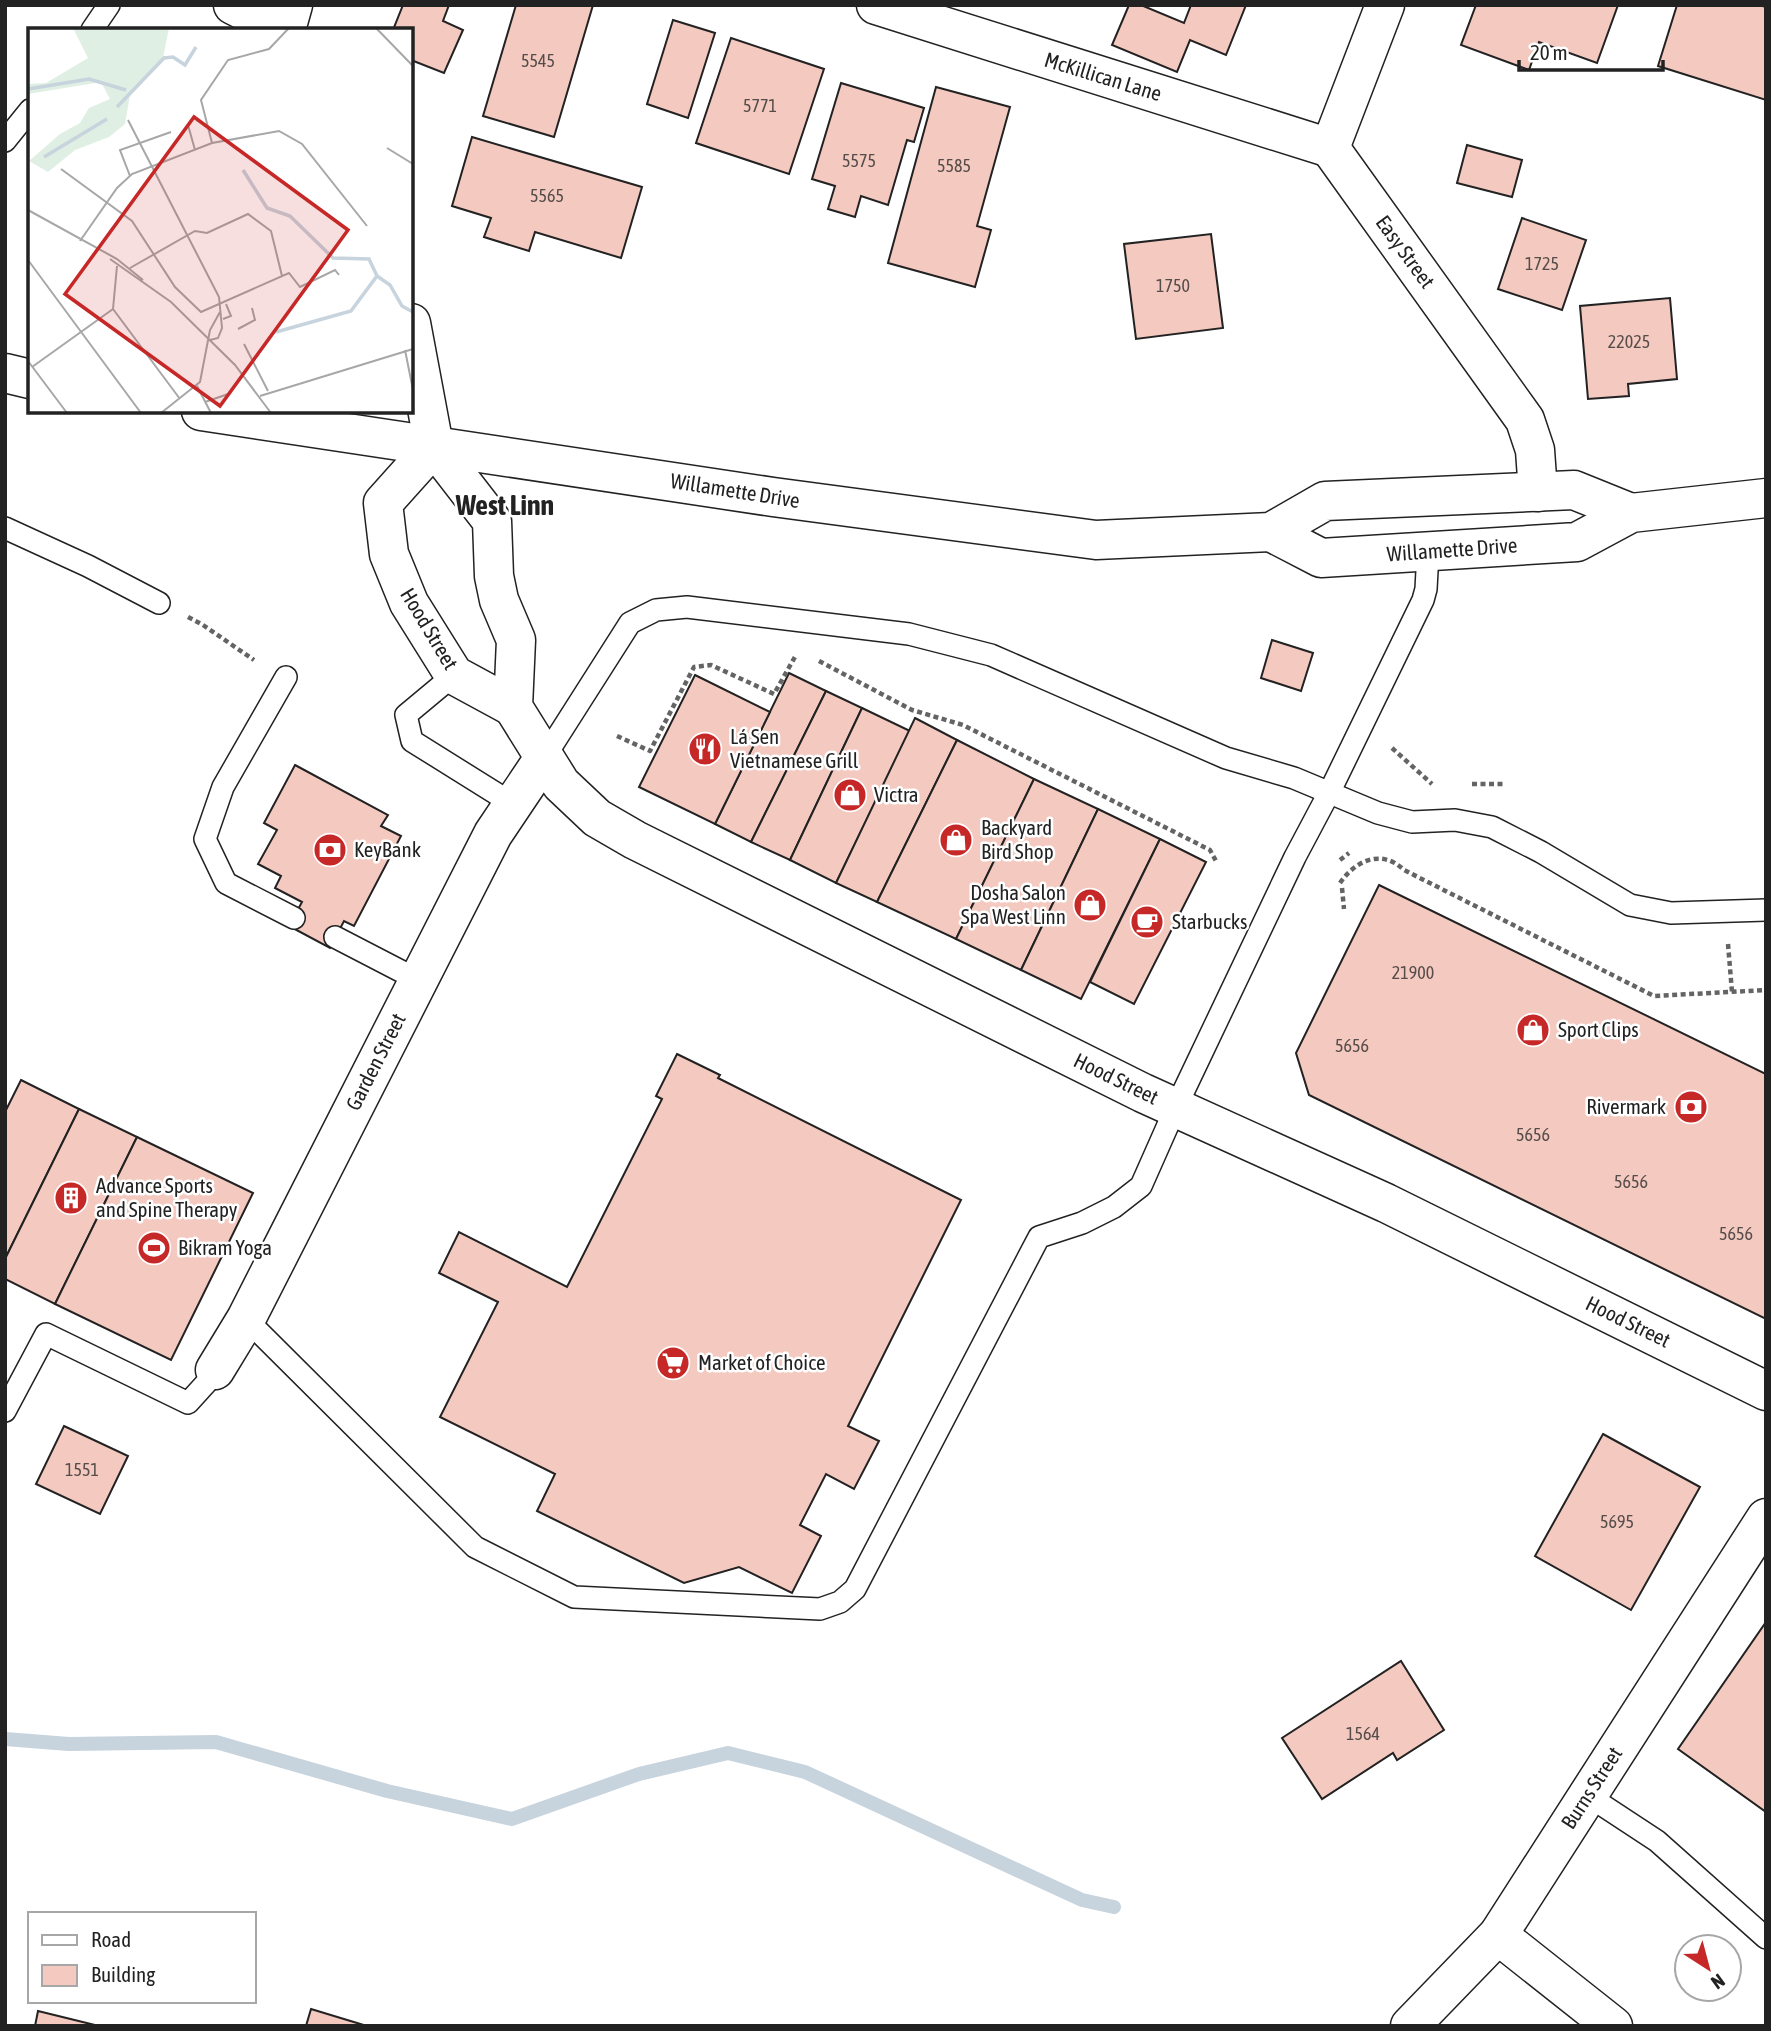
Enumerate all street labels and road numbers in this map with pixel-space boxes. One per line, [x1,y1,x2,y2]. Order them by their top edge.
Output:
street label: McKillican Lane [1042,47,1165,105]
street label: Easy Street [1371,210,1440,292]
street label: Willamette Drive [669,468,802,512]
street label: Willamette Drive [1386,532,1518,566]
street label: Hood Street [396,583,464,674]
street label: Garden Street [340,1009,410,1114]
street label: Hood Street [1070,1047,1163,1109]
street label: Hood Street [1582,1290,1675,1352]
street label: Burns Street [1556,1742,1627,1833]

